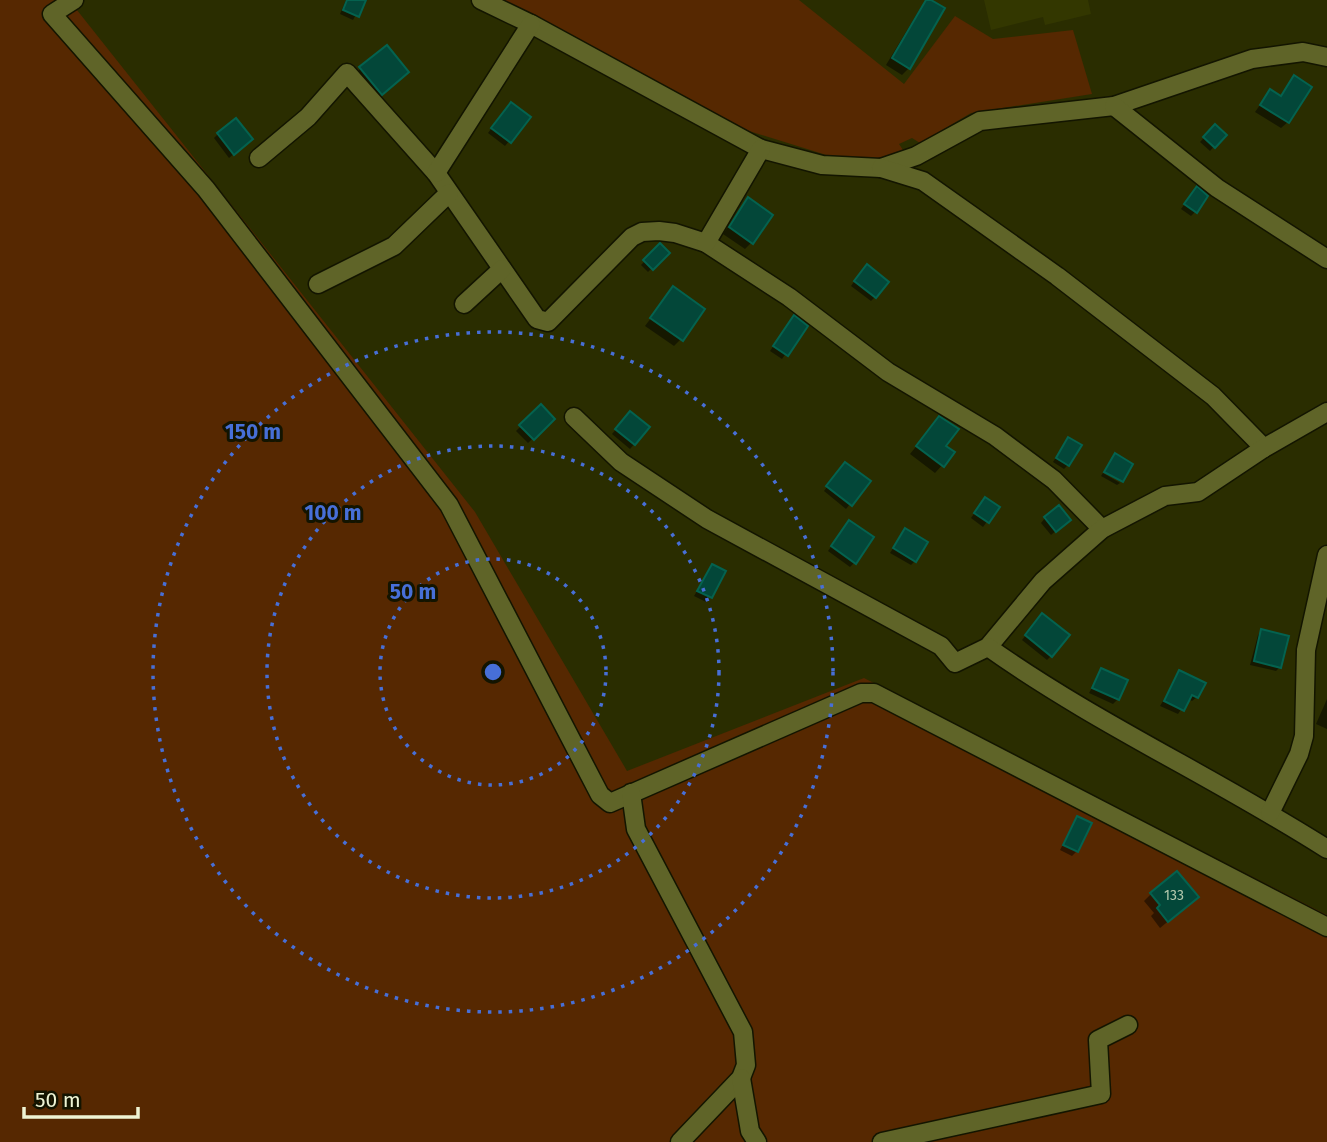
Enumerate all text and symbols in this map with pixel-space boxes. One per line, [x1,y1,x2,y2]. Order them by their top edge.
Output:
text: 150 m [225,419,281,445]
text: 100 m [304,500,362,526]
text: 50 m [390,579,436,605]
centre of rings [481,660,505,684]
house number: 133 [1164,887,1184,904]
scale bar [24,1076,138,1120]
text: 50 m [35,1087,81,1113]

